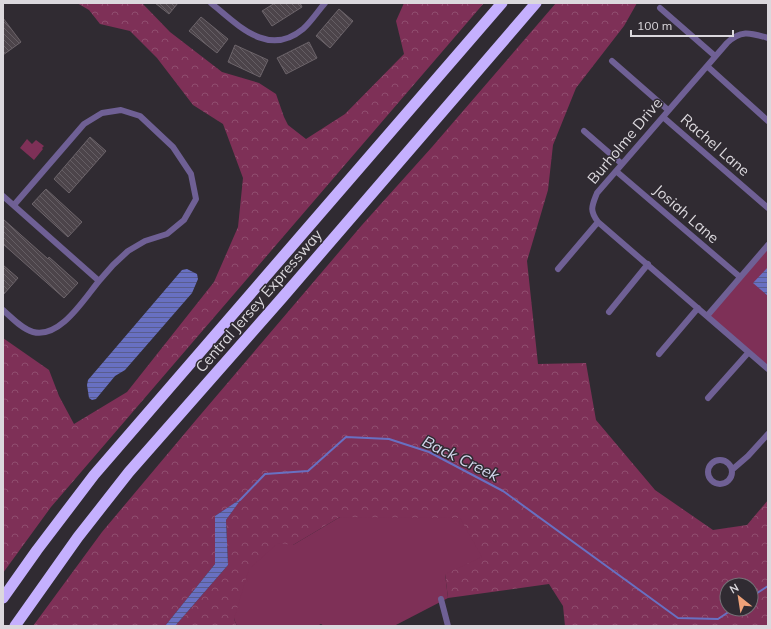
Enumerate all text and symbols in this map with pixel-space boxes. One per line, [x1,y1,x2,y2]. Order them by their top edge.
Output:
scale bar [631,12,733,38]
text: 100 m [637,18,672,33]
street label: Burholme Drive [583,94,666,188]
street label: Rachel Lane [677,109,754,180]
street label: Josiah Lane [650,180,723,247]
street label: Central Jersey Expressway [191,225,326,376]
water label: Back Creek [419,431,503,486]
north arrow [719,577,759,617]
text: N [727,580,741,596]

